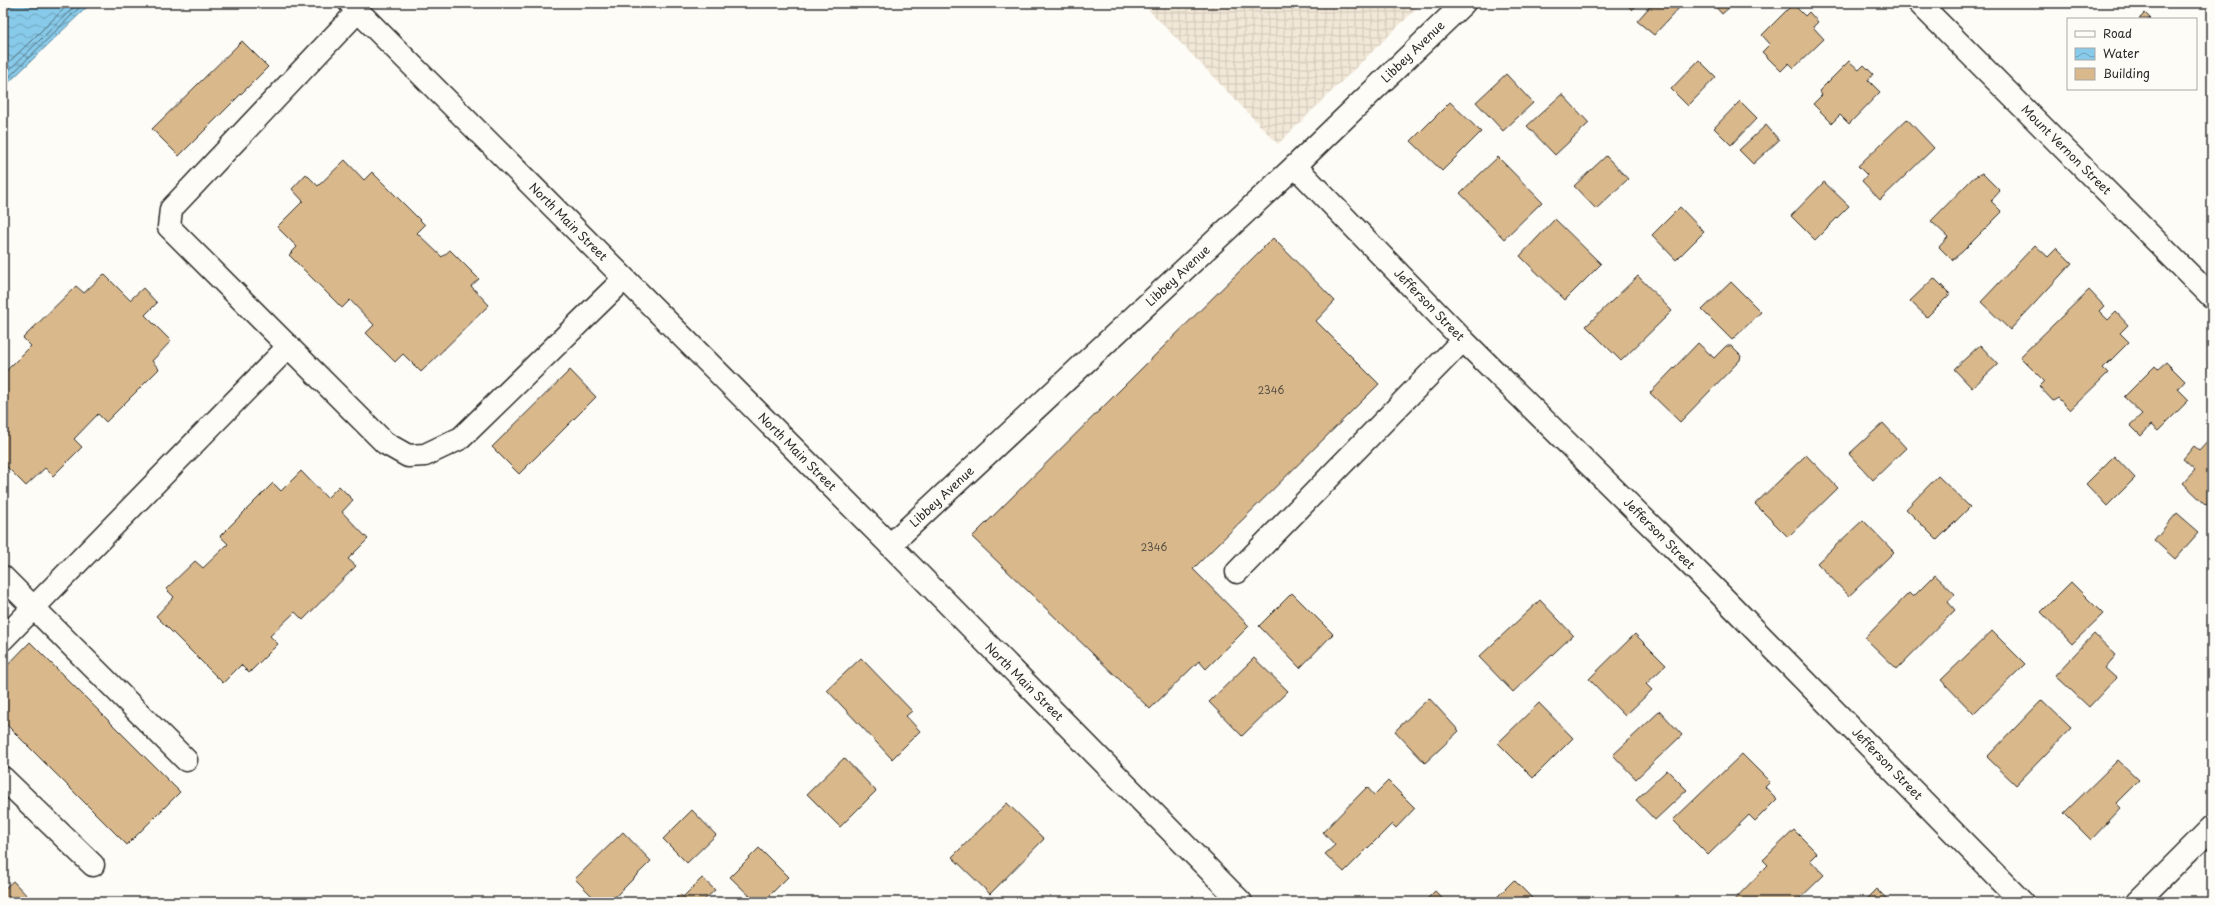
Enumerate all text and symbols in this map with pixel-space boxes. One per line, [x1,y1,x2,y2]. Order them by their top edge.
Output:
street label: Libbey Avenue [1376,16,1448,86]
legend [2067,18,2197,90]
text: Road [2103,24,2132,42]
text: Water [2103,44,2140,62]
text: Building [2103,64,2150,82]
street label: Mount Vernon Street [2018,100,2116,198]
street label: North Main Street [526,178,612,265]
street label: Libbey Avenue [1141,240,1214,310]
street label: Jefferson Street [1390,264,1469,345]
house number: 2346 [1258,382,1284,397]
street label: North Main Street [755,408,841,495]
street label: Libbey Avenue [905,461,978,531]
street label: Jefferson Street [1620,493,1700,573]
house number: 2346 [1141,539,1167,554]
street label: North Main Street [982,638,1068,725]
street label: Jefferson Street [1848,723,1927,804]

